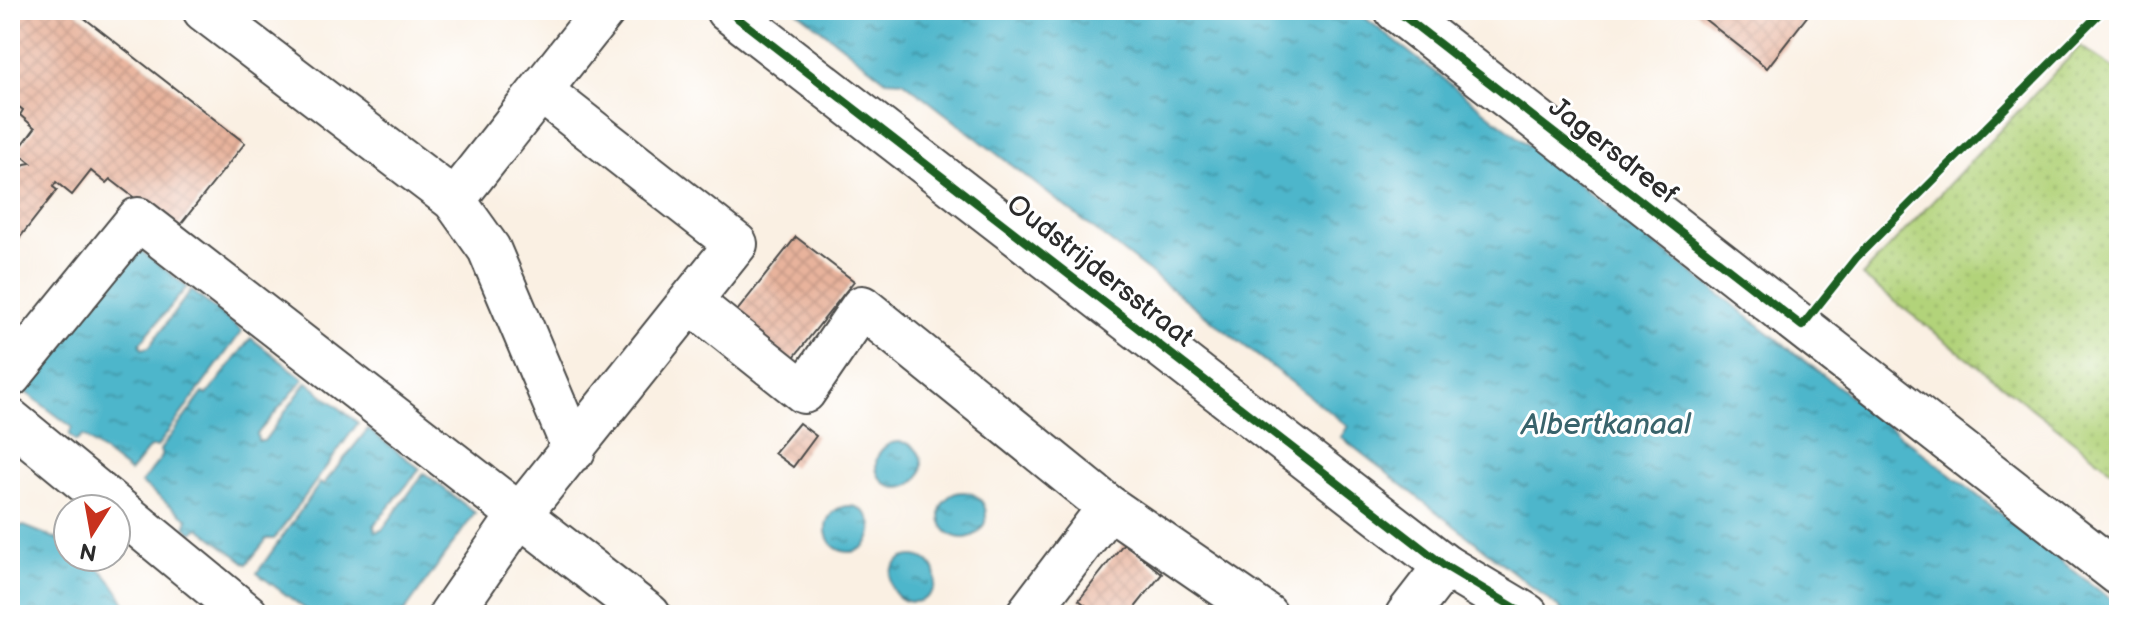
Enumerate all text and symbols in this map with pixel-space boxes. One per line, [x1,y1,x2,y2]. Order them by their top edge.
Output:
street label: Jagersdreef [1542,91,1684,212]
street label: Oudstrijdersstraat [1000,188,1200,354]
water label: Albertkanaal [1519,407,1692,443]
north arrow [52,493,132,573]
text: N [78,536,99,566]

